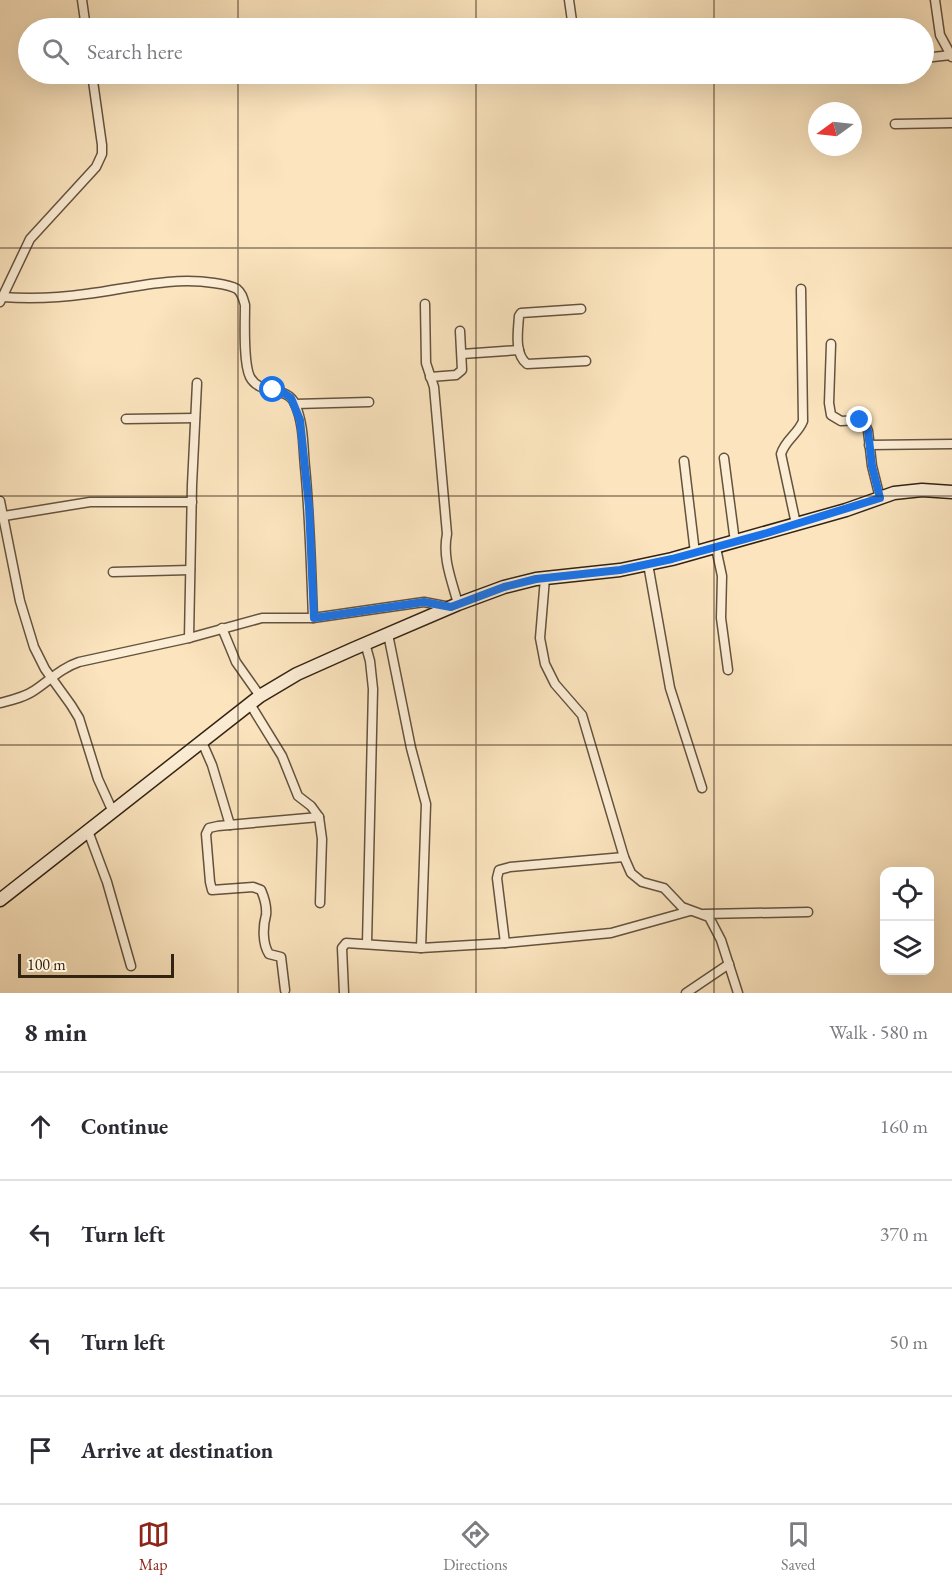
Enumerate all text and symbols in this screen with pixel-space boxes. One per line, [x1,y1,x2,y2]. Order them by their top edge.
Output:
search box [18,18,934,84]
icon: search [39,35,72,68]
text: Search here [87,37,182,66]
north arrow [808,102,862,156]
route start [259,376,285,402]
route end [846,406,872,432]
map controls [880,867,934,975]
button: locate [880,867,934,921]
button: layers [880,921,934,975]
scale bar [18,951,174,978]
text: 100 m [27,954,66,975]
text: 8 min [24,1015,87,1049]
text: Walk · 580 m [829,1019,928,1045]
icon: ahead [24,1110,57,1143]
text: Continue [81,1112,168,1141]
text: 160 m [880,1113,928,1139]
icon: left [24,1218,57,1251]
text: Turn left [81,1220,165,1249]
text: 370 m [880,1221,928,1247]
icon: left [24,1326,57,1359]
text: Turn left [81,1328,165,1357]
text: 50 m [889,1329,928,1355]
icon: arrive [24,1434,57,1467]
text: Arrive at destination [81,1436,273,1465]
tab: Map [137,1518,170,1575]
tab: Directions [443,1518,508,1575]
tab: Saved [781,1518,815,1575]

